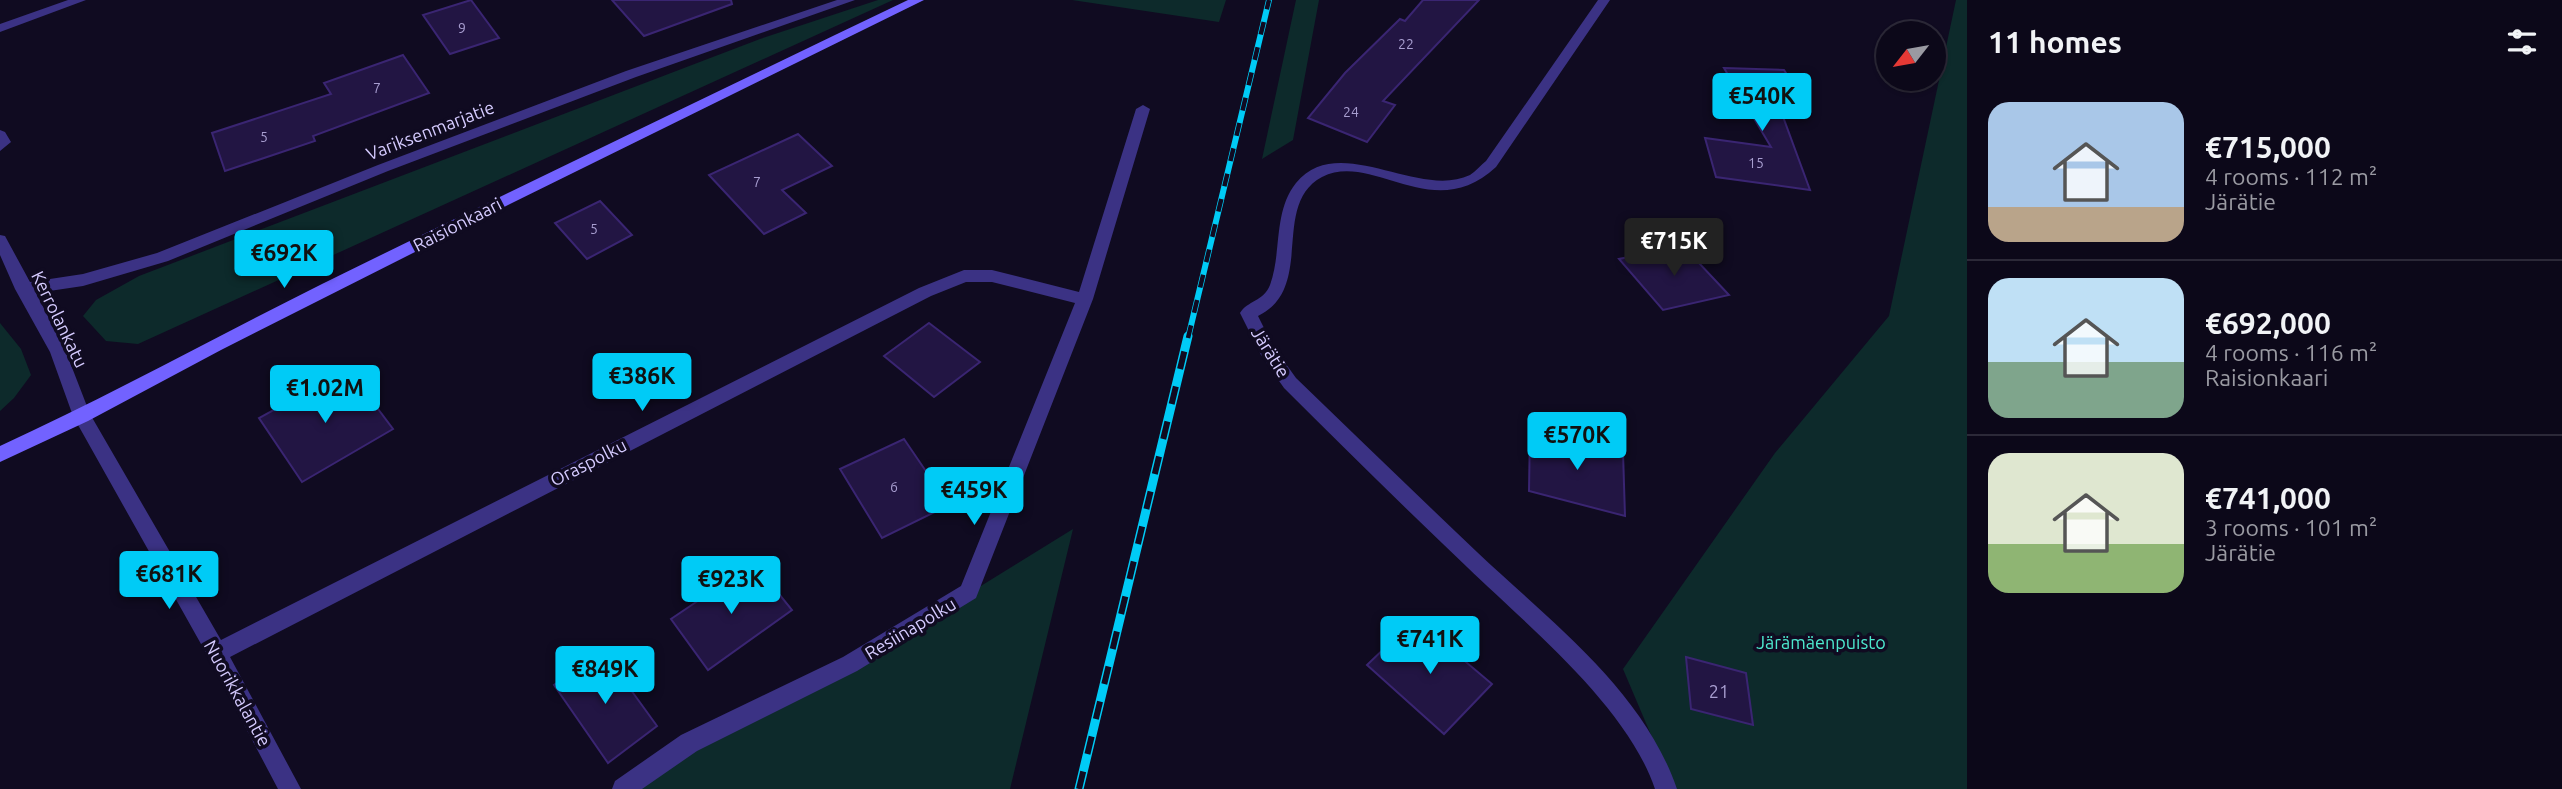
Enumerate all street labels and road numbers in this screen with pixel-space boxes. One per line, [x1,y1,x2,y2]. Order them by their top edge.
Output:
street label: Variksenmarjatie [363,96,497,164]
street label: Raisionkaari [409,193,505,255]
street label: Kerrolankatu [28,268,92,370]
street label: Järätie [1248,323,1294,381]
street label: Oraspolku [546,434,630,490]
street label: Resiinapolku [861,593,959,663]
street label: Nuorikkalantie [201,637,275,749]

